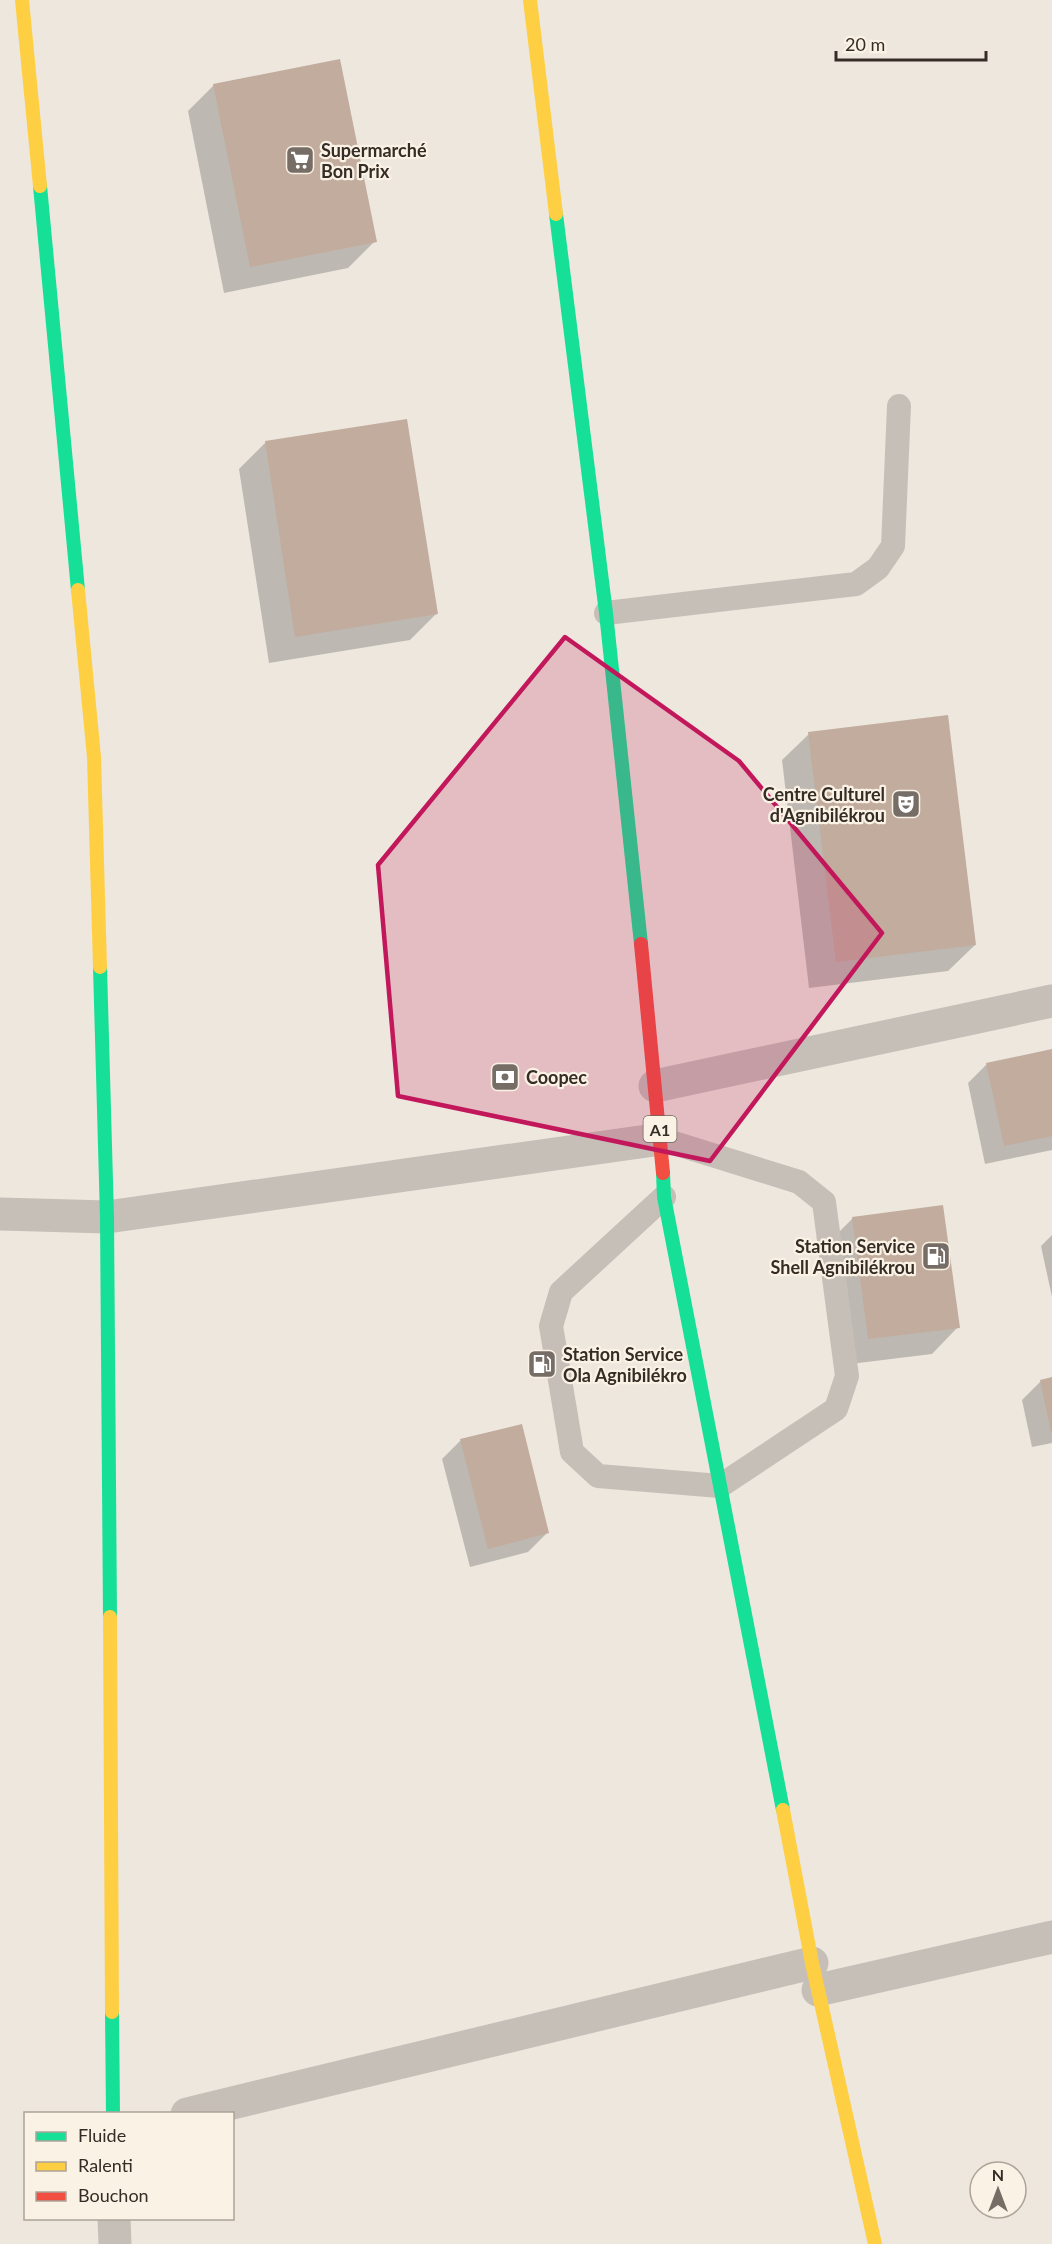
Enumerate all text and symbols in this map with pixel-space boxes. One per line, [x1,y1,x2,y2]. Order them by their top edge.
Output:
scale bar [836,24,986,62]
text: 20 m [845,33,885,55]
place label: Supermarché Bon Prix [321,139,427,182]
supermarket icon: Supermarché Bon Prix [284,144,316,176]
place label: Centre Culturel d'Agnibilékrou [763,783,885,826]
theatre icon: Centre Culturel d'Agnibilékrou [890,788,922,820]
bank icon: Coopec [489,1061,521,1093]
place label: Coopec [526,1066,587,1088]
road number: A1 [644,1116,676,1142]
place label: Station Service Shell Agnibilékrou [771,1235,915,1278]
fuel station icon: Station Service Shell Agnibilékrou [920,1240,952,1272]
place label: Station Service Ola Agnibilékro [563,1343,687,1386]
fuel station icon: Station Service Ola Agnibilékro [526,1348,558,1380]
legend [24,2112,234,2220]
text: Fluide [78,2124,126,2146]
text: Ralenti [78,2154,133,2176]
north arrow [968,2160,1028,2220]
text: N [992,2165,1004,2184]
text: Bouchon [78,2184,149,2206]

